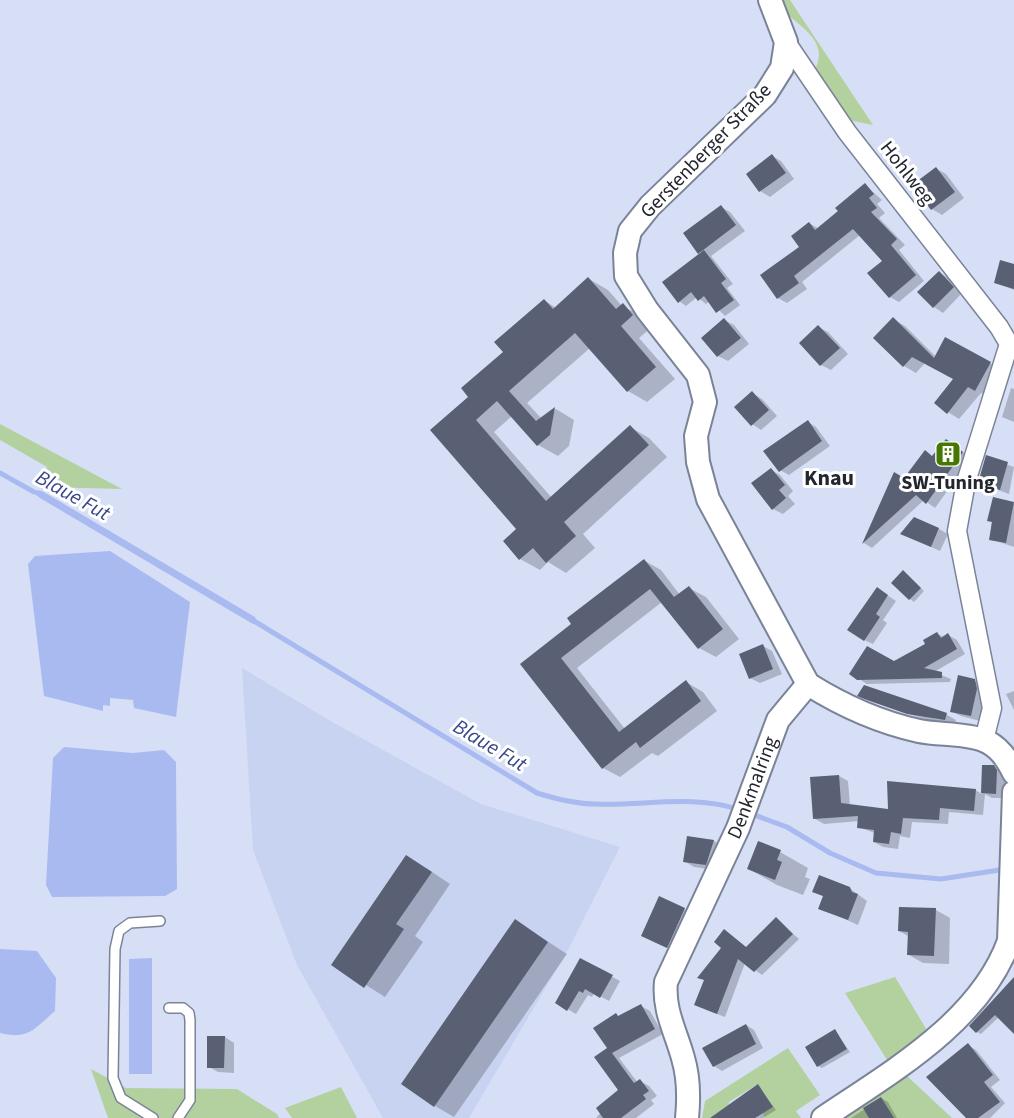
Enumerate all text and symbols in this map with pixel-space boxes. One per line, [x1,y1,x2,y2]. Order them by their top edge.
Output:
street label: Gerstenberger Straße [634,77,778,225]
street label: Hohlweg [873,135,941,211]
building icon: SW-Tuning [933,439,963,469]
water label: Blaue Fut [30,462,117,528]
district label: Knau [804,462,854,494]
place label: SW-Tuning [901,469,995,497]
water label: Blaue Fut [448,711,533,779]
street label: Denkmalring [721,732,785,844]

